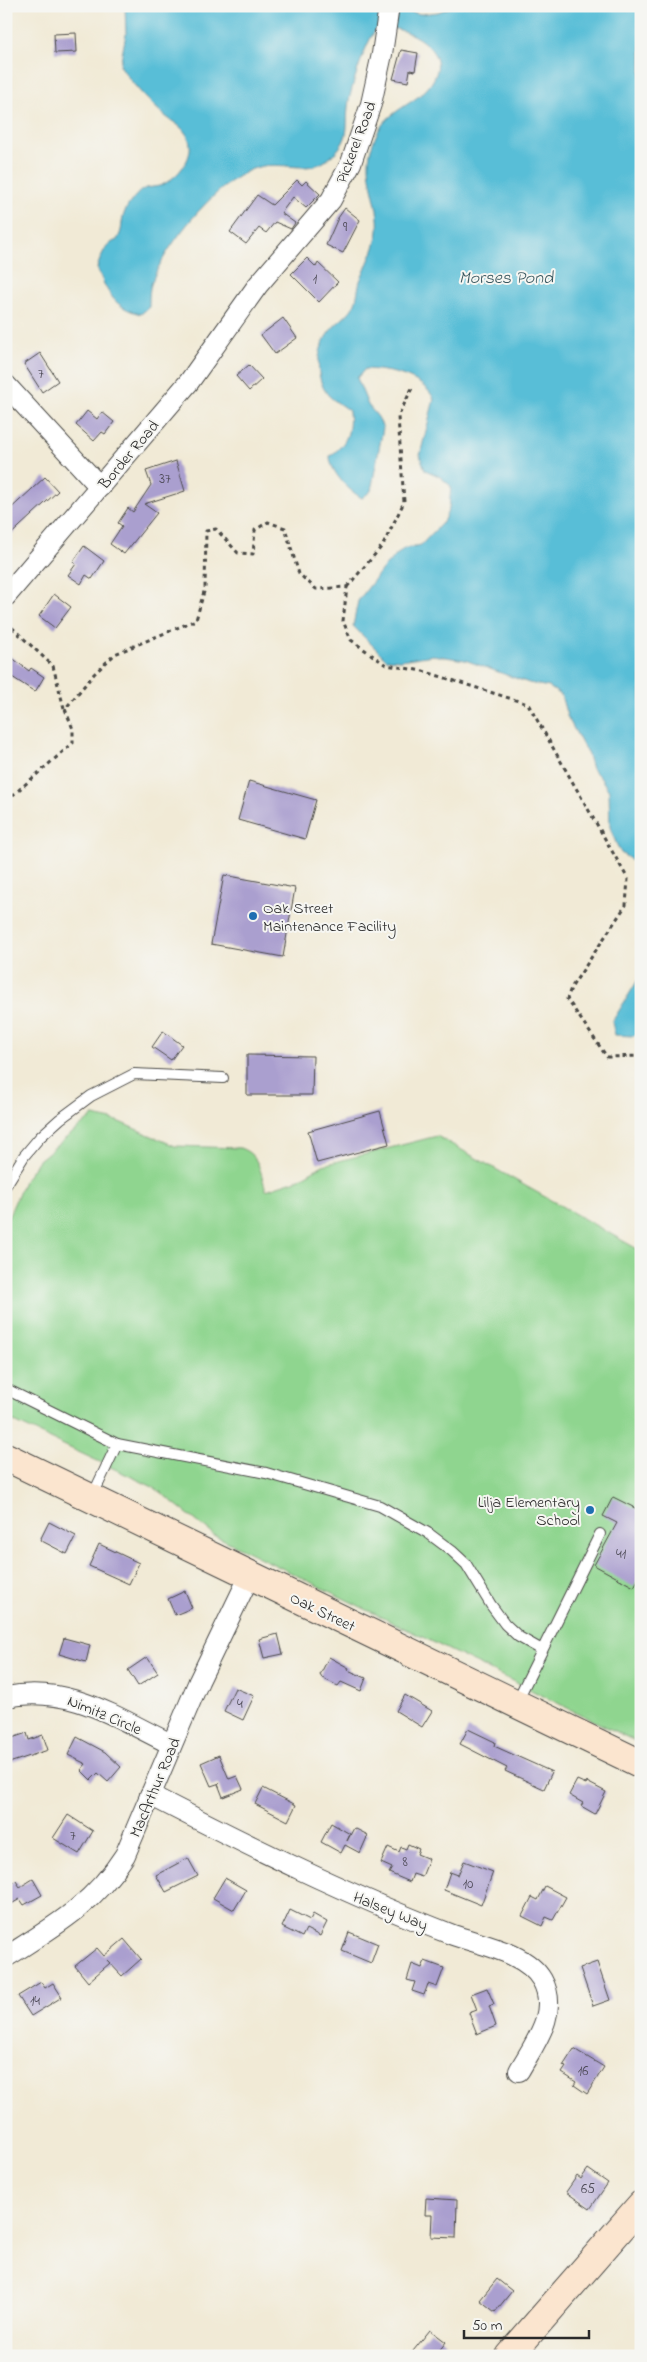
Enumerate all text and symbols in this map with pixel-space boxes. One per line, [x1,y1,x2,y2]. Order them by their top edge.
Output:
street label: Pickerel Road [330,98,383,187]
house number: 9 [343,217,348,238]
water label: Morses Pond [459,266,554,292]
house number: 1 [313,269,318,290]
house number: 7 [38,364,44,385]
street label: Border Road [93,415,166,496]
house number: 37 [159,469,171,490]
place label: Oak Street Maintenance Facility [263,897,396,939]
marker: Oak Street Maintenance Facility [247,910,259,922]
place label: Lilja Elementary School [478,1491,580,1533]
marker: Lilja Elementary School [584,1504,596,1516]
house number: 41 [616,1544,627,1565]
street label: Oak Street [285,1587,360,1639]
street label: Nimitz Circle [63,1689,146,1743]
house number: 4 [237,1694,243,1715]
street label: MacArthur Road [124,1734,188,1841]
house number: 7 [70,1826,76,1847]
house number: 8 [402,1852,408,1873]
house number: 10 [463,1874,473,1895]
street label: Halsey Way [349,1886,431,1938]
house number: 14 [30,1991,40,2012]
house number: 16 [578,2061,588,2082]
house number: 65 [581,2179,595,2200]
scale bar [464,2307,590,2339]
text: 50 m [472,2315,503,2337]

